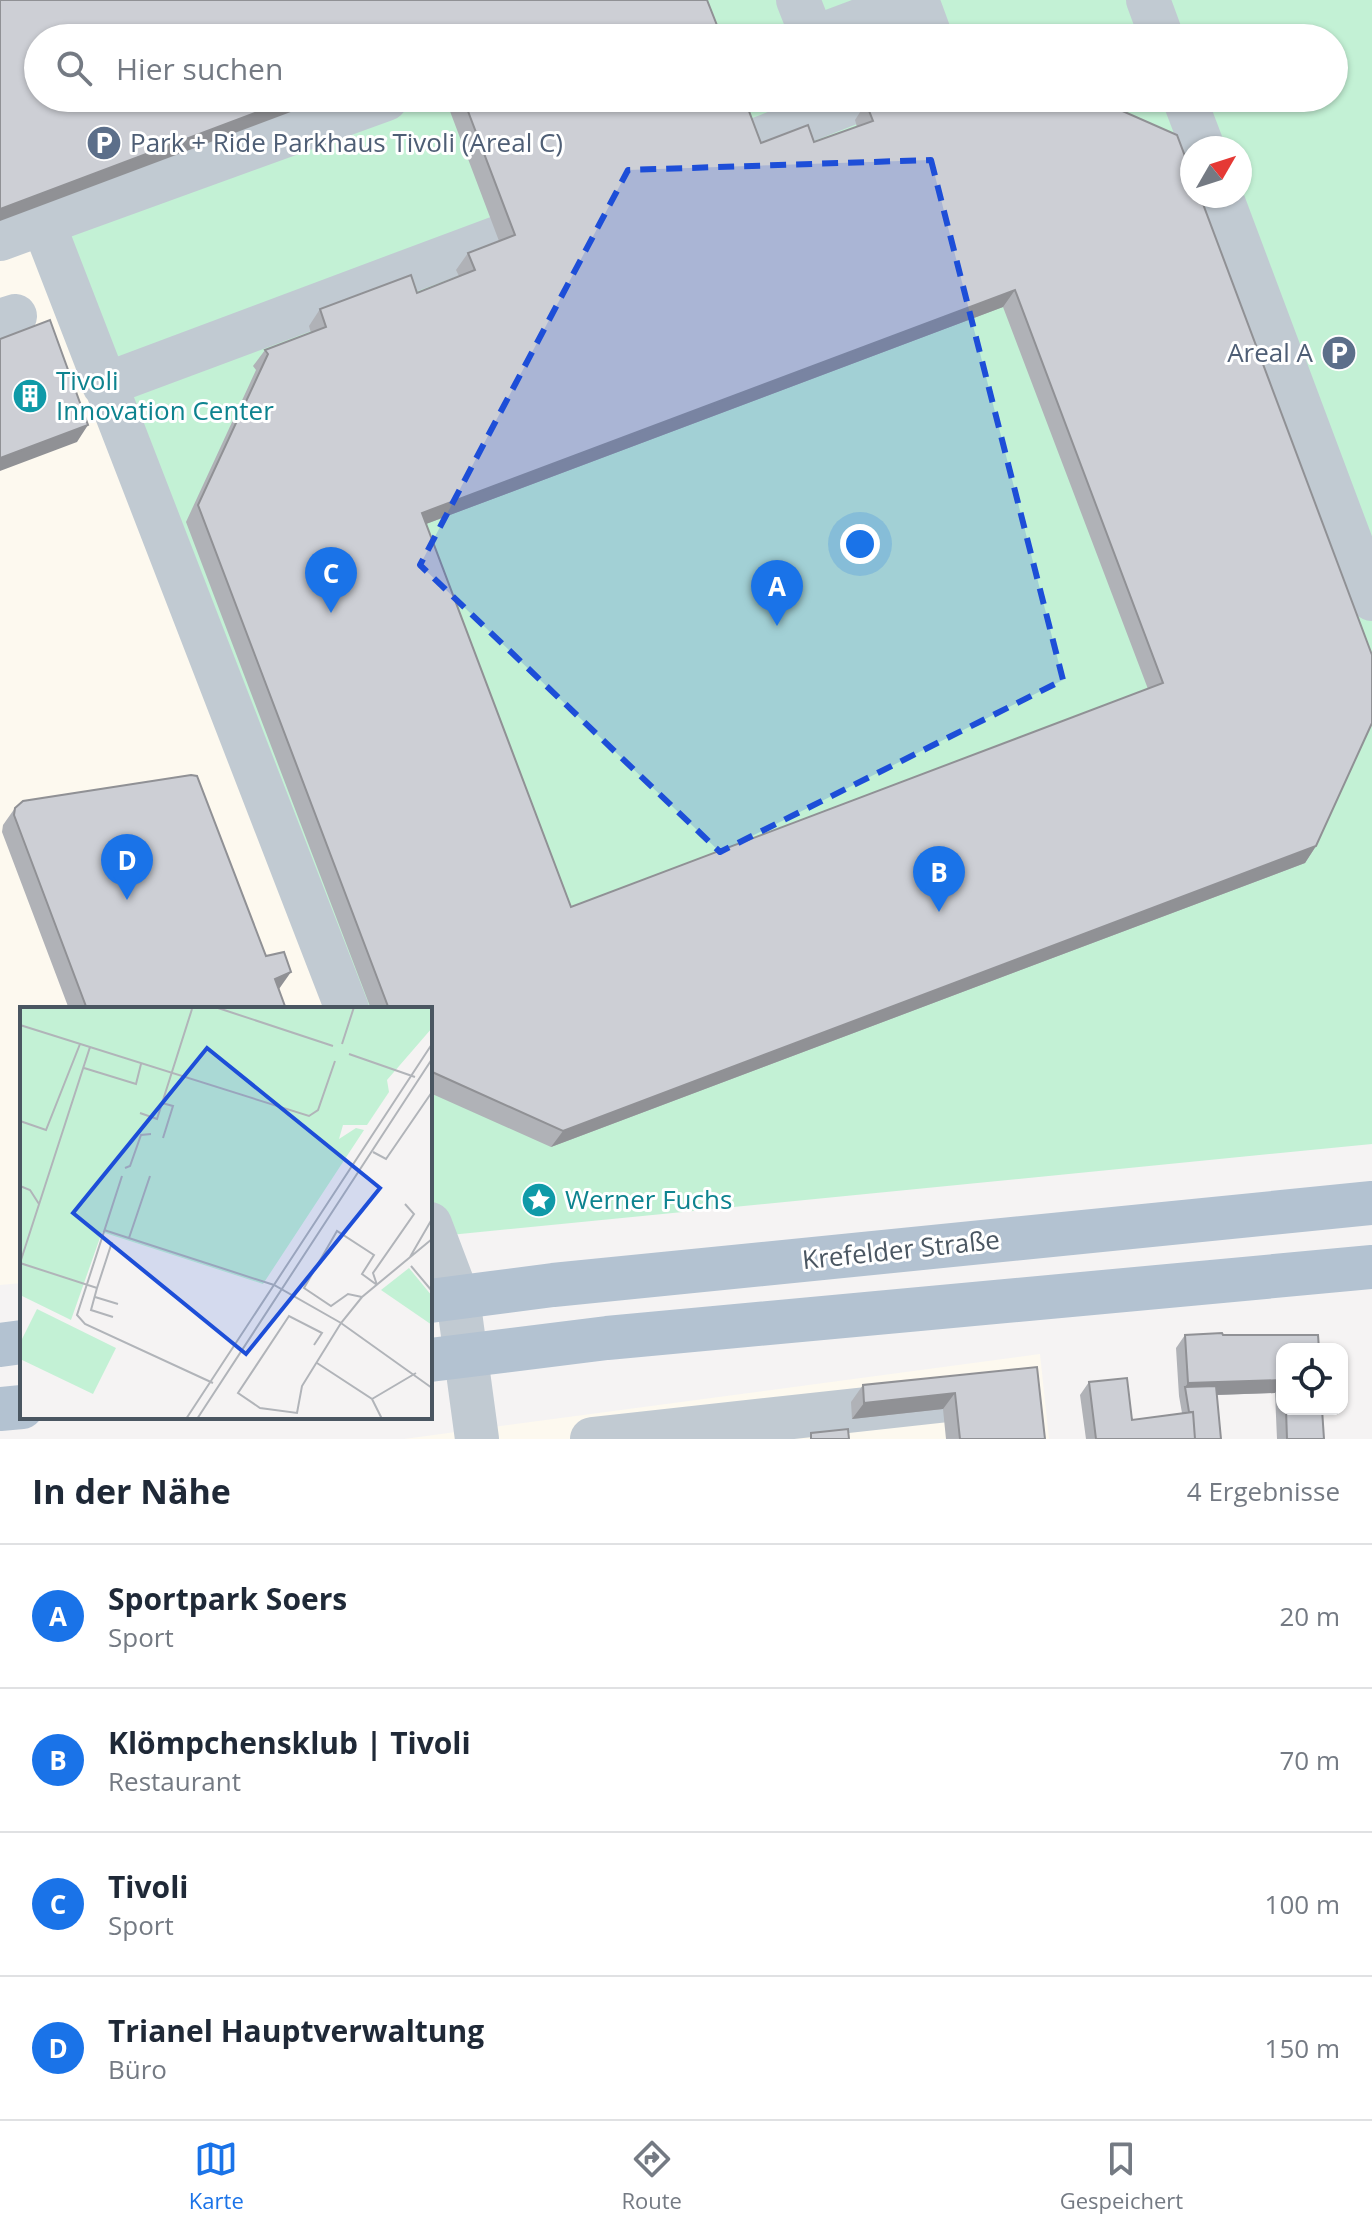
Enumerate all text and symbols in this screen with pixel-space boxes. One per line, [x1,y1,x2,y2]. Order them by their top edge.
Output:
search box [24,24,1348,112]
icon: search [52,46,96,90]
text: Hier suchen [116,48,283,89]
parking icon: Park + Ride Parkhaus Tivoli (Areal C) [85,124,123,162]
place label: Park + Ride Parkhaus Tivoli (Areal C) [130,124,563,160]
north arrow [1180,136,1252,208]
place label: Areal A [1227,334,1314,370]
parking icon: Areal A [1320,334,1358,372]
place label: Tivoli Innovation Center [56,362,274,428]
building icon: Tivoli Innovation Center [11,377,49,415]
your location [840,524,880,564]
pin: C [305,547,357,613]
pin: A [751,560,803,626]
pin: D [101,834,153,900]
pin: B [913,846,965,912]
inset map [20,1007,432,1419]
place icon: Werner Fuchs [520,1181,558,1219]
place label: Werner Fuchs [565,1181,732,1217]
street label: Krefelder Straße [800,1221,1001,1277]
map controls [1276,1343,1348,1415]
button: locate [1276,1343,1348,1415]
text: In der Nähe [32,1468,231,1514]
text: 4 Ergebnisse [1187,1473,1340,1509]
text: Sportpark Soers [108,1578,347,1619]
text: A [49,1598,67,1634]
text: 20 m [1279,1598,1340,1634]
text: Sport [108,1619,174,1655]
text: Klömpchensklub | Tivoli [108,1722,471,1763]
text: B [49,1742,67,1778]
text: 70 m [1279,1742,1340,1778]
text: Restaurant [108,1763,241,1799]
text: Tivoli [108,1866,188,1907]
text: C [50,1886,66,1922]
text: 100 m [1265,1886,1340,1922]
text: Sport [108,1907,174,1943]
text: Trianel Hauptverwaltung [108,2010,484,2051]
text: D [48,2030,68,2066]
text: 150 m [1265,2030,1340,2066]
text: Büro [108,2051,167,2087]
tab: Karte [189,2137,244,2215]
tab: Route [621,2137,682,2215]
tab: Gespeichert [1060,2137,1183,2215]

